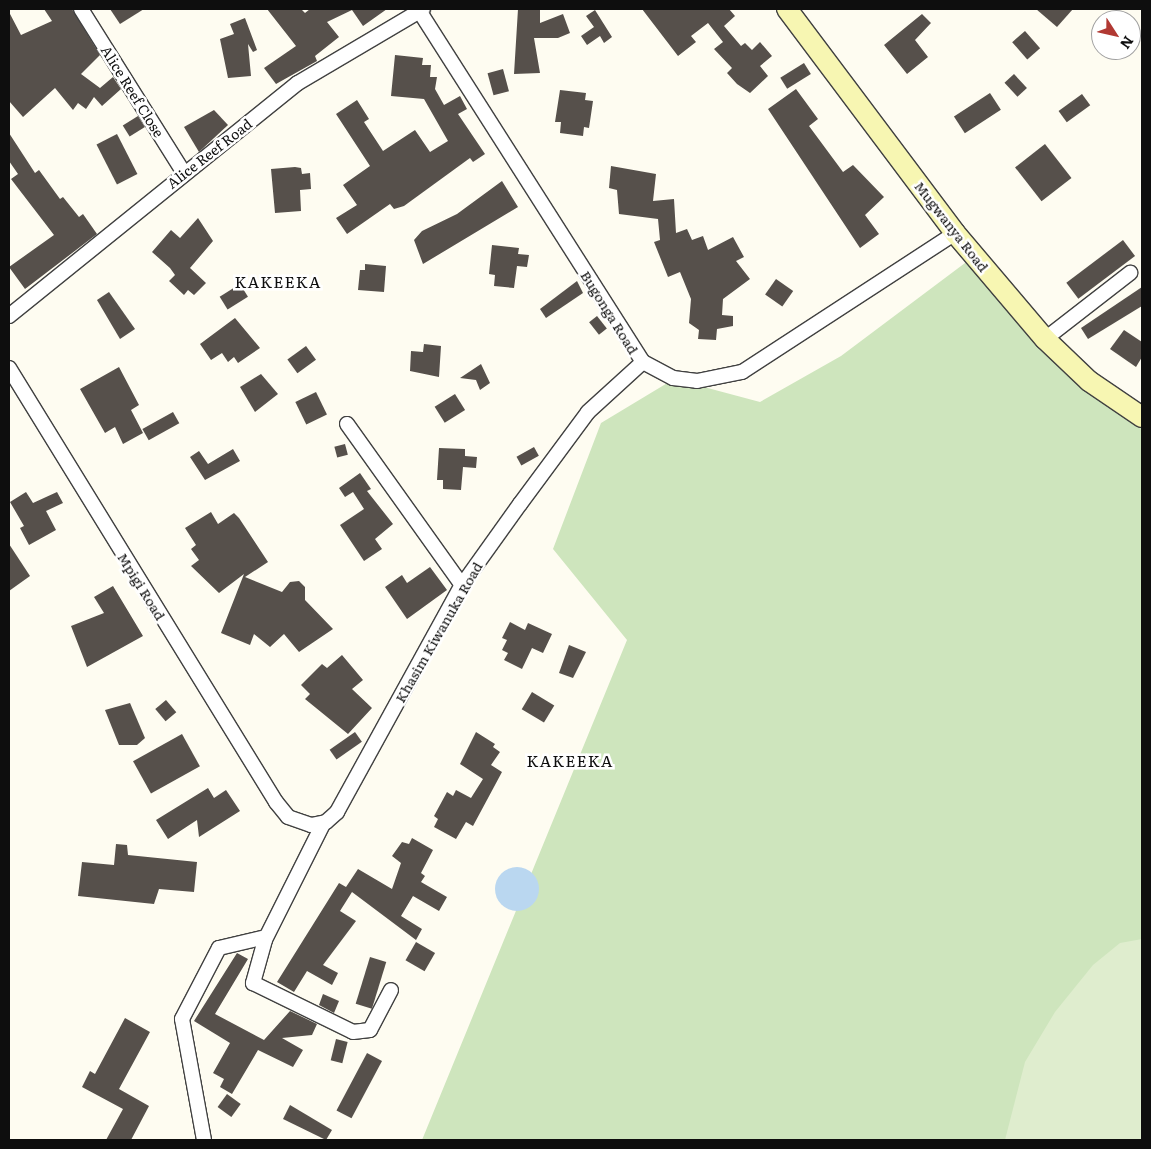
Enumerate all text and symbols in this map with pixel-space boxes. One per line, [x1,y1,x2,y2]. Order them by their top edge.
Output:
north arrow [1091,10,1141,60]
text: N [1116,32,1139,54]
street label: Alice Reef Close [98,42,168,140]
street label: Alice Reef Road [163,115,255,191]
street label: Mugwanya Road [912,177,992,275]
street label: Bugonga Road [578,267,642,357]
district label: KAKEEKA [234,271,322,291]
street label: Mpigi Road [115,549,169,623]
street label: Khasim Kiwanuka Road [391,559,485,705]
district label: KAKEEKA [526,750,614,770]

